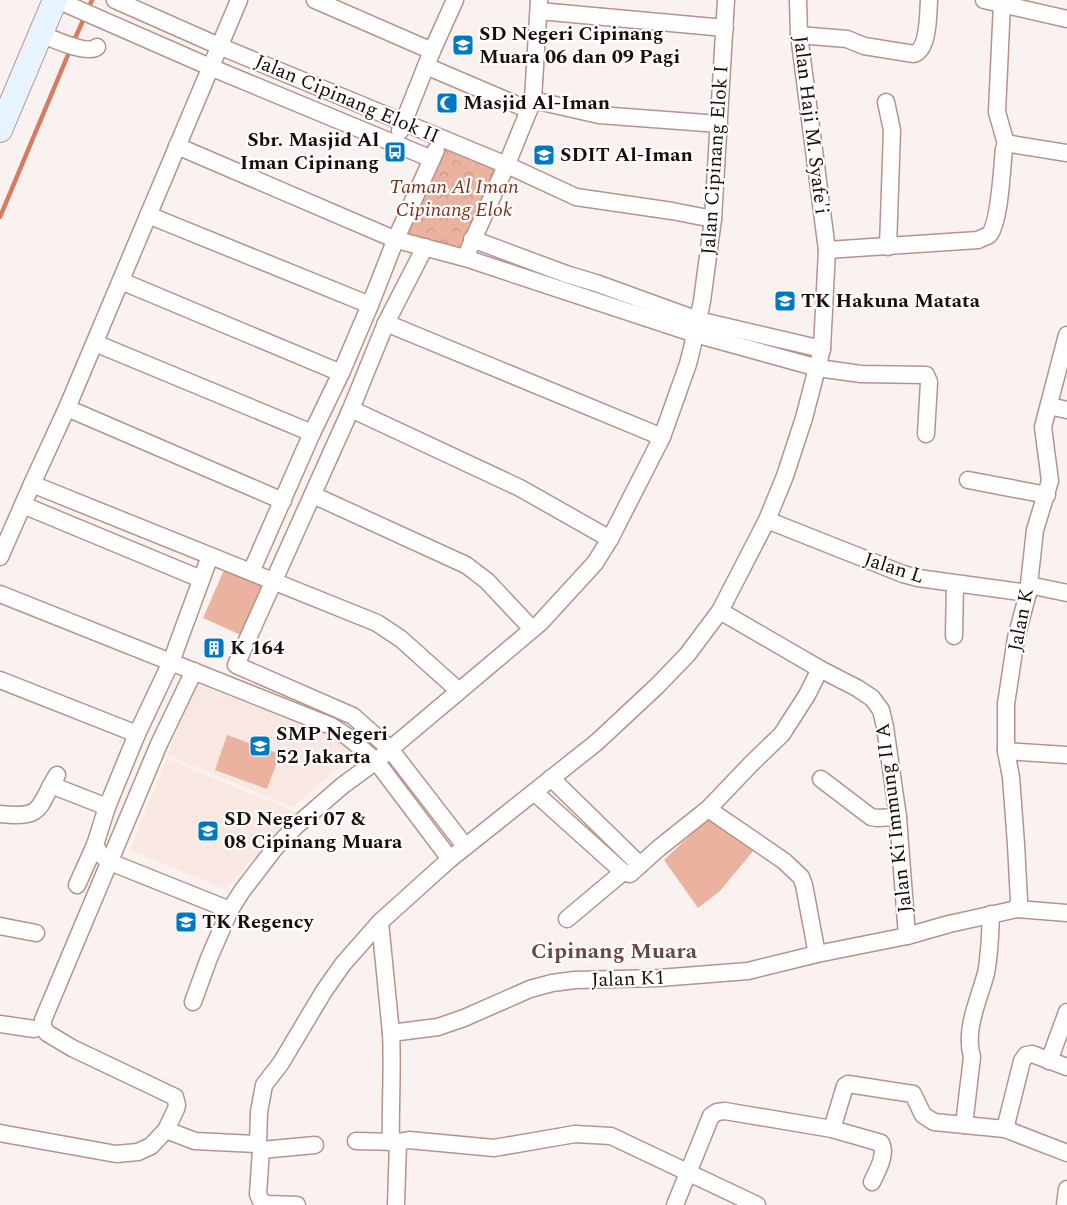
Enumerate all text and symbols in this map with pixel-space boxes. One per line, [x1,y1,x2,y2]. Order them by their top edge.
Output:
place label: SD Negeri Cipinang Muara 06 dan 09 Pagi [479,19,680,72]
school or university icon: SD Negeri Cipinang Muara 06 dan 09 Pagi [451,33,475,57]
street label: Jalan Haji M. Syafe'i [785,34,837,216]
street label: Jalan Cipinang Elok II [250,47,444,151]
street label: Jalan Cipinang Elok I [693,64,737,256]
place label: Masjid Al-Iman [463,88,610,118]
mosque icon: Masjid Al-Iman [435,91,459,115]
place label: Sbr. Masjid Al Iman Cipinang [240,125,379,178]
bus stop icon: Sbr. Masjid Al Iman Cipinang [383,140,407,164]
place label: SDIT Al-Iman [560,140,693,170]
school or university icon: SDIT Al-Iman [532,143,556,167]
park label: Taman Al Iman Cipinang Elok [389,172,519,225]
place label: TK Hakuna Matata [801,286,981,316]
school or university icon: TK Hakuna Matata [773,289,797,313]
street label: Jalan L [860,544,928,592]
street label: Jalan K [1000,585,1042,654]
place label: K 164 [230,633,284,663]
building icon: K 164 [202,636,226,660]
place label: SMP Negeri 52 Jakarta [276,719,388,772]
street label: Jalan Ki Immung II A [867,721,921,915]
school or university icon: SMP Negeri 52 Jakarta [248,734,272,758]
place label: SD Negeri 07 & 08 Cipinang Muara [224,804,403,857]
school or university icon: SD Negeri 07 & 08 Cipinang Muara [196,819,220,843]
place label: TK Regency [202,907,315,937]
school or university icon: TK Regency [174,910,198,934]
district label: Cipinang Muara [531,935,698,968]
street label: Jalan K1 [591,963,665,995]

